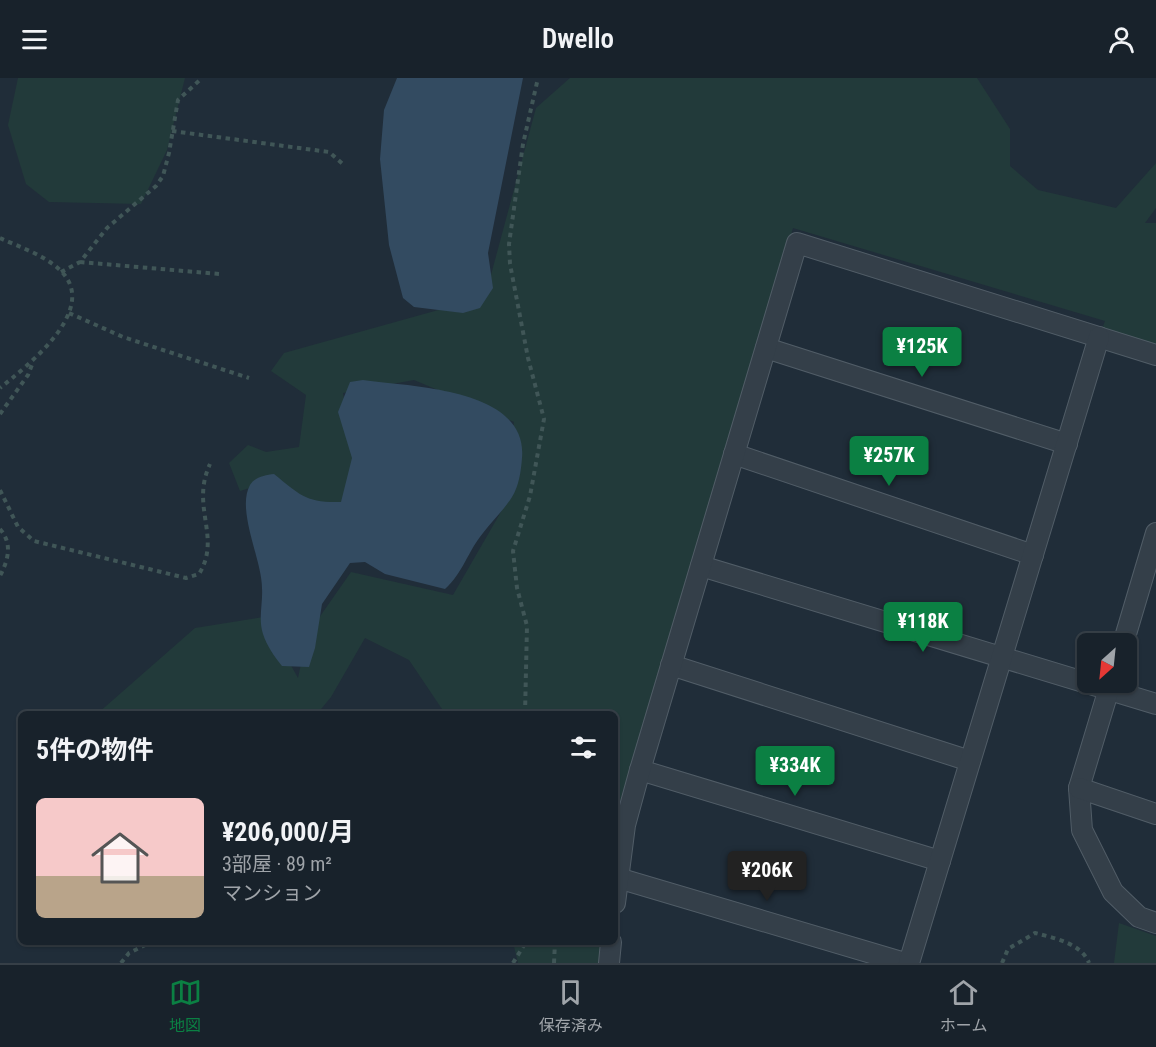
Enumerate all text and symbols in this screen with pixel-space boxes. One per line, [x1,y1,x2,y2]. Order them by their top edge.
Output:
icon: menu [18,23,51,56]
text: Dwello [542,23,614,55]
icon: person [1105,23,1138,56]
pin: ¥125K [880,327,964,378]
text: ¥125K [897,334,947,358]
pin: ¥257K [847,436,931,487]
text: ¥257K [864,443,914,467]
pin: ¥118K [881,602,965,653]
text: ¥118K [898,609,948,633]
north arrow [1077,633,1137,693]
map controls [1077,633,1137,693]
icon: filters [567,731,600,764]
text: 5件の物件 [36,735,153,765]
pin: ¥334K [753,746,837,797]
text: ¥334K [770,753,820,777]
text: ¥206,000/月 [222,817,354,847]
icon: home [84,822,156,894]
pin: ¥206K [725,851,809,902]
text: 3部屋 · 89 m² [222,852,332,876]
text: ¥206K [742,858,792,882]
text: マンション [222,881,322,905]
tab: 地図 [169,976,202,1036]
tab: 保存済み [539,976,603,1036]
tab: ホーム [940,976,987,1036]

